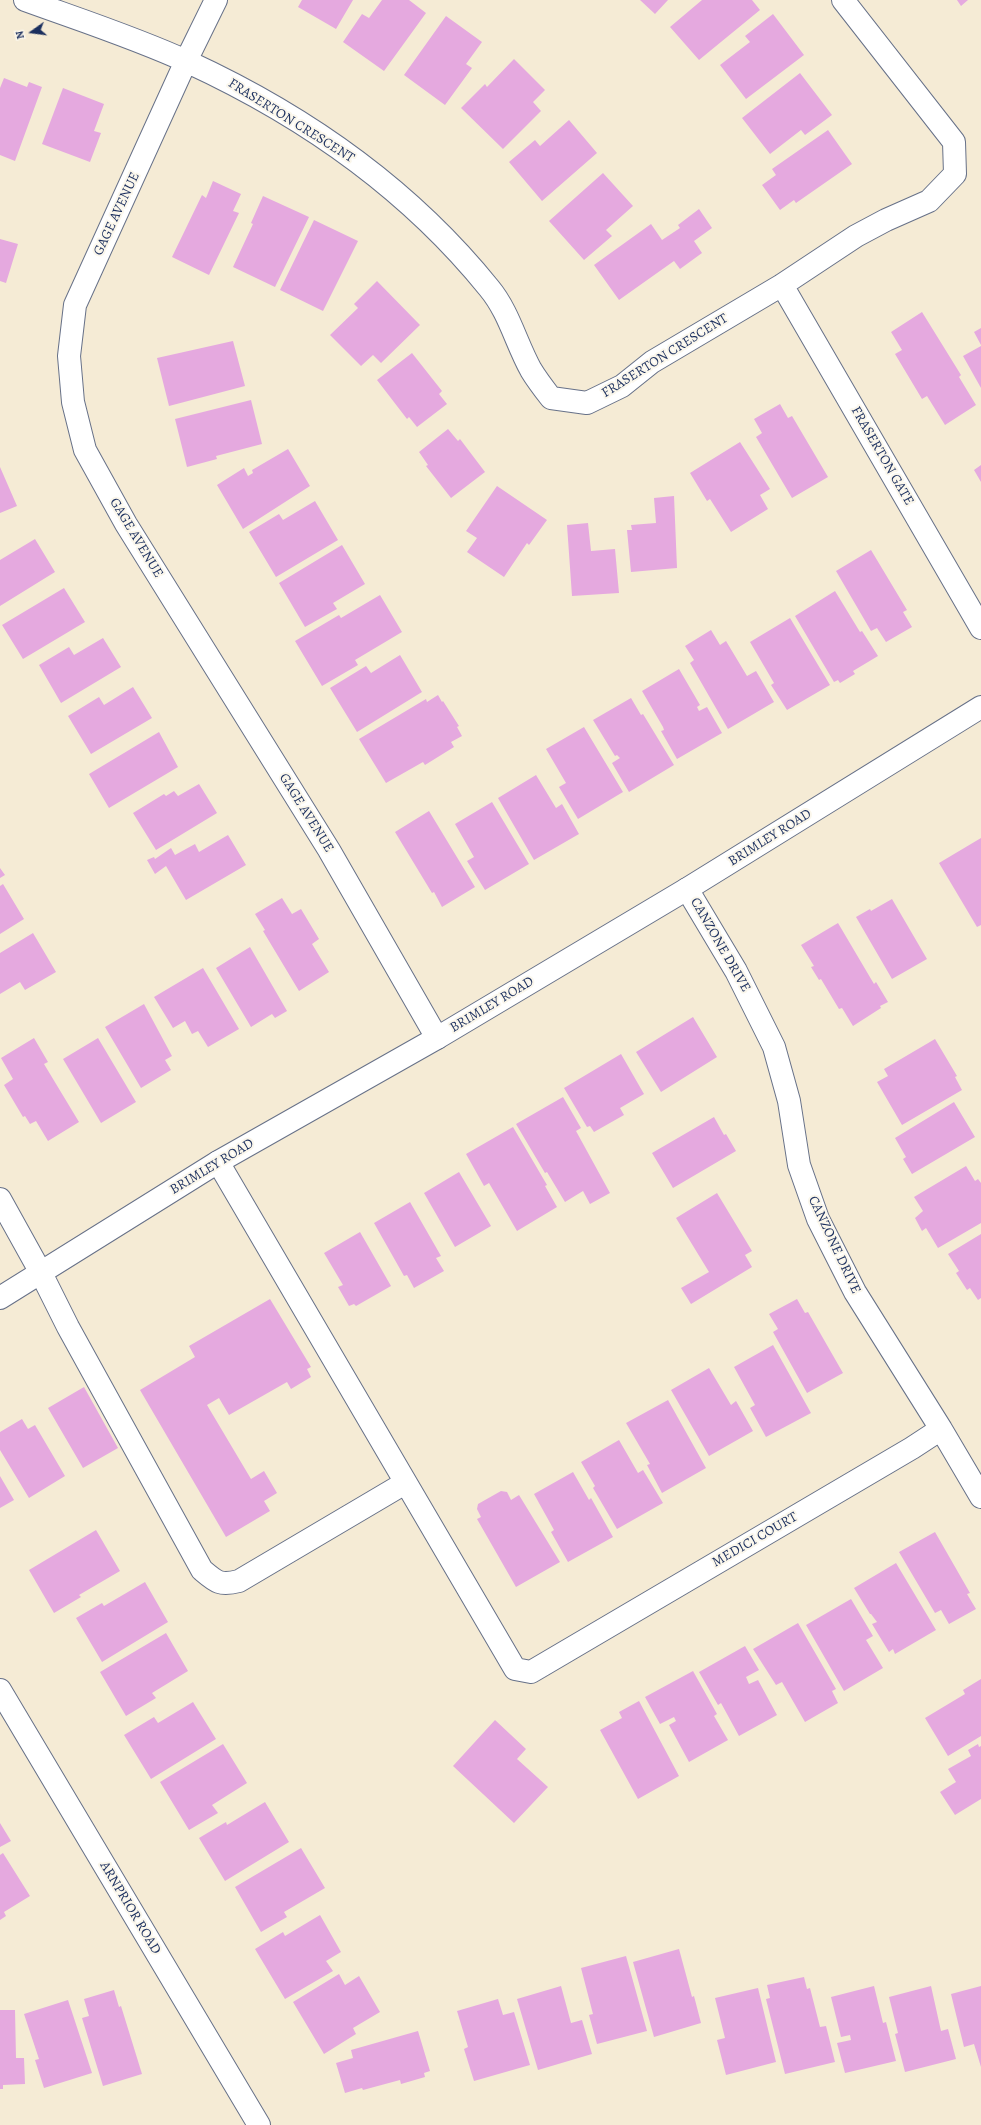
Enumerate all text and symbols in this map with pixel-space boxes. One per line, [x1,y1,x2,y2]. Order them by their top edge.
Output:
north arrow [12,12,52,52]
text: N [12,29,28,41]
street label: FRASERTON CRESCENT [225,75,357,167]
street label: GAGE AVENUE [90,170,144,258]
street label: FRASERTON CRESCENT [599,310,731,402]
street label: FRASERTON GATE [847,404,917,508]
street label: GAGE AVENUE [106,495,166,581]
street label: GAGE AVENUE [275,770,337,856]
street label: BRIMLEY ROAD [725,806,815,870]
street label: CANZONE DRIVE [686,895,754,995]
street label: BRIMLEY ROAD [447,973,537,1037]
street label: BRIMLEY ROAD [167,1135,257,1199]
street label: CANZONE DRIVE [804,1193,864,1297]
street label: MEDICI COURT [709,1509,801,1571]
street label: ARNPRIOR ROAD [96,1859,164,1957]

